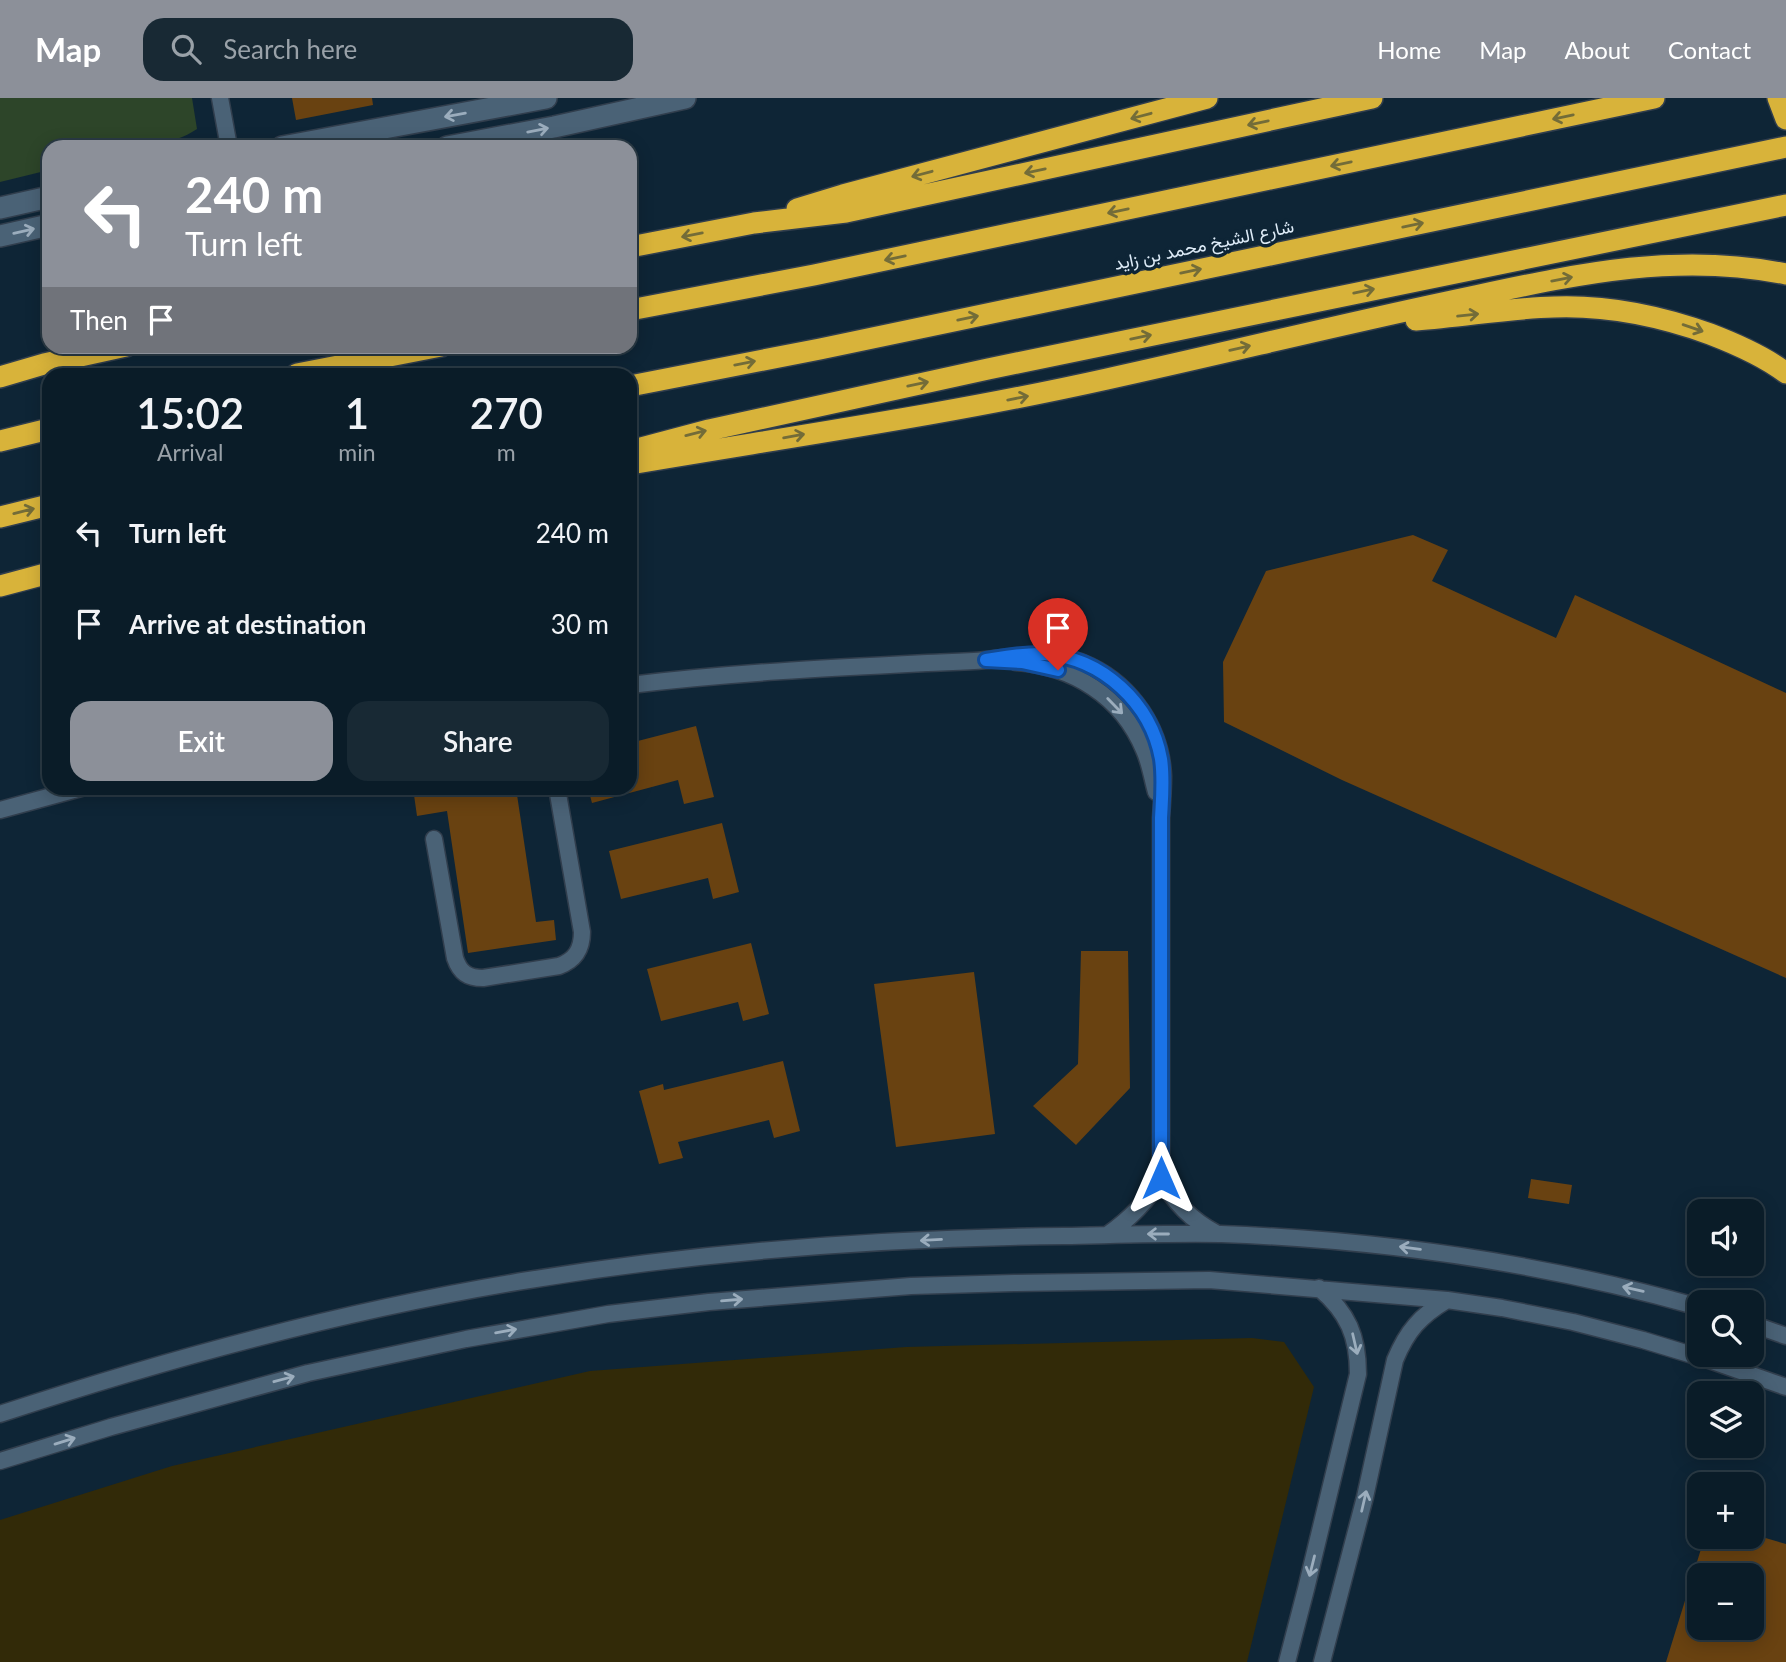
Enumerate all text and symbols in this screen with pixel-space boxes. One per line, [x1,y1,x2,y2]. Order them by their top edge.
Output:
search box [143,18,633,81]
text: Map [35,29,101,69]
icon: search [167,30,205,68]
text: Search here [223,33,357,65]
text: Home [1377,35,1441,64]
text: Map [1479,35,1527,64]
text: About [1565,35,1630,64]
text: Contact [1668,35,1751,64]
one-way arrow [444,109,467,122]
one-way arrow [1131,110,1153,123]
one-way arrow [1552,111,1575,125]
one-way arrow [1247,116,1270,130]
one-way arrow [526,123,549,136]
one-way arrow [1330,158,1353,171]
one-way arrow [1024,164,1047,178]
text: 240 m [185,165,323,223]
icon: left [70,168,161,259]
one-way arrow [911,168,933,181]
one-way arrow [1107,204,1130,218]
street label: شارع الشيخ محمد بن زايد [1112,214,1296,276]
one-way arrow [1401,217,1424,231]
one-way arrow [13,223,35,236]
text: Turn left [185,224,302,263]
one-way arrow [681,228,704,242]
one-way arrow [884,251,907,265]
one-way arrow [1179,264,1202,278]
one-way arrow [1550,271,1573,285]
one-way arrow [1352,284,1375,298]
icon: arrive [142,301,180,339]
text: Then [70,304,128,336]
one-way arrow [1456,309,1479,322]
one-way arrow [956,310,979,324]
one-way arrow [1681,323,1703,335]
one-way arrow [1129,330,1152,344]
one-way arrow [1228,341,1251,355]
one-way arrow [733,356,756,370]
one-way arrow [906,377,929,390]
text: 15:02 [136,388,244,438]
text: 1 [345,388,369,438]
text: 270 [470,388,543,438]
one-way arrow [1006,390,1029,404]
one-way arrow [684,426,707,439]
one-way arrow [782,429,805,442]
text: Arrival [157,438,223,466]
text: min [338,438,376,466]
text: m [497,438,516,466]
one-way arrow [13,504,35,517]
icon: left [70,514,108,552]
text: Turn left [129,517,226,549]
text: 240 m [536,517,609,549]
pin [1028,598,1088,670]
icon: arrive [70,605,108,643]
text: Arrive at destination [129,608,366,640]
text: 30 m [551,608,609,640]
icon: arrive [1039,609,1077,647]
one-way arrow [1107,697,1124,714]
button: Exit [70,701,333,781]
button: Share [347,701,609,781]
position arrow [1124,1141,1198,1215]
map controls [1687,1199,1764,1640]
button: sound [1687,1199,1764,1276]
one-way arrow [1147,1227,1170,1241]
one-way arrow [920,1233,943,1246]
one-way arrow [1399,1241,1422,1254]
one-way arrow [1623,1282,1645,1295]
button: search [1687,1290,1764,1367]
one-way arrow [720,1293,743,1306]
one-way arrow [495,1324,517,1337]
one-way arrow [1349,1332,1362,1355]
one-way arrow [272,1372,295,1385]
button: layers [1687,1381,1764,1458]
one-way arrow [54,1434,76,1446]
button: + [1687,1472,1764,1549]
one-way arrow [1357,1490,1371,1513]
one-way arrow [1305,1554,1318,1577]
button: − [1687,1563,1764,1640]

